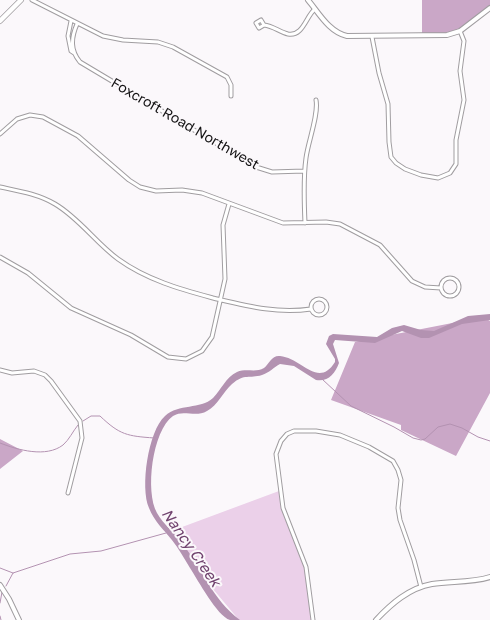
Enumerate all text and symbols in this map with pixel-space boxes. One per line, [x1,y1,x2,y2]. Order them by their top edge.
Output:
street label: Foxcroft Road Northwest [108,75,262,173]
water label: Nancy Creek [158,506,224,590]

